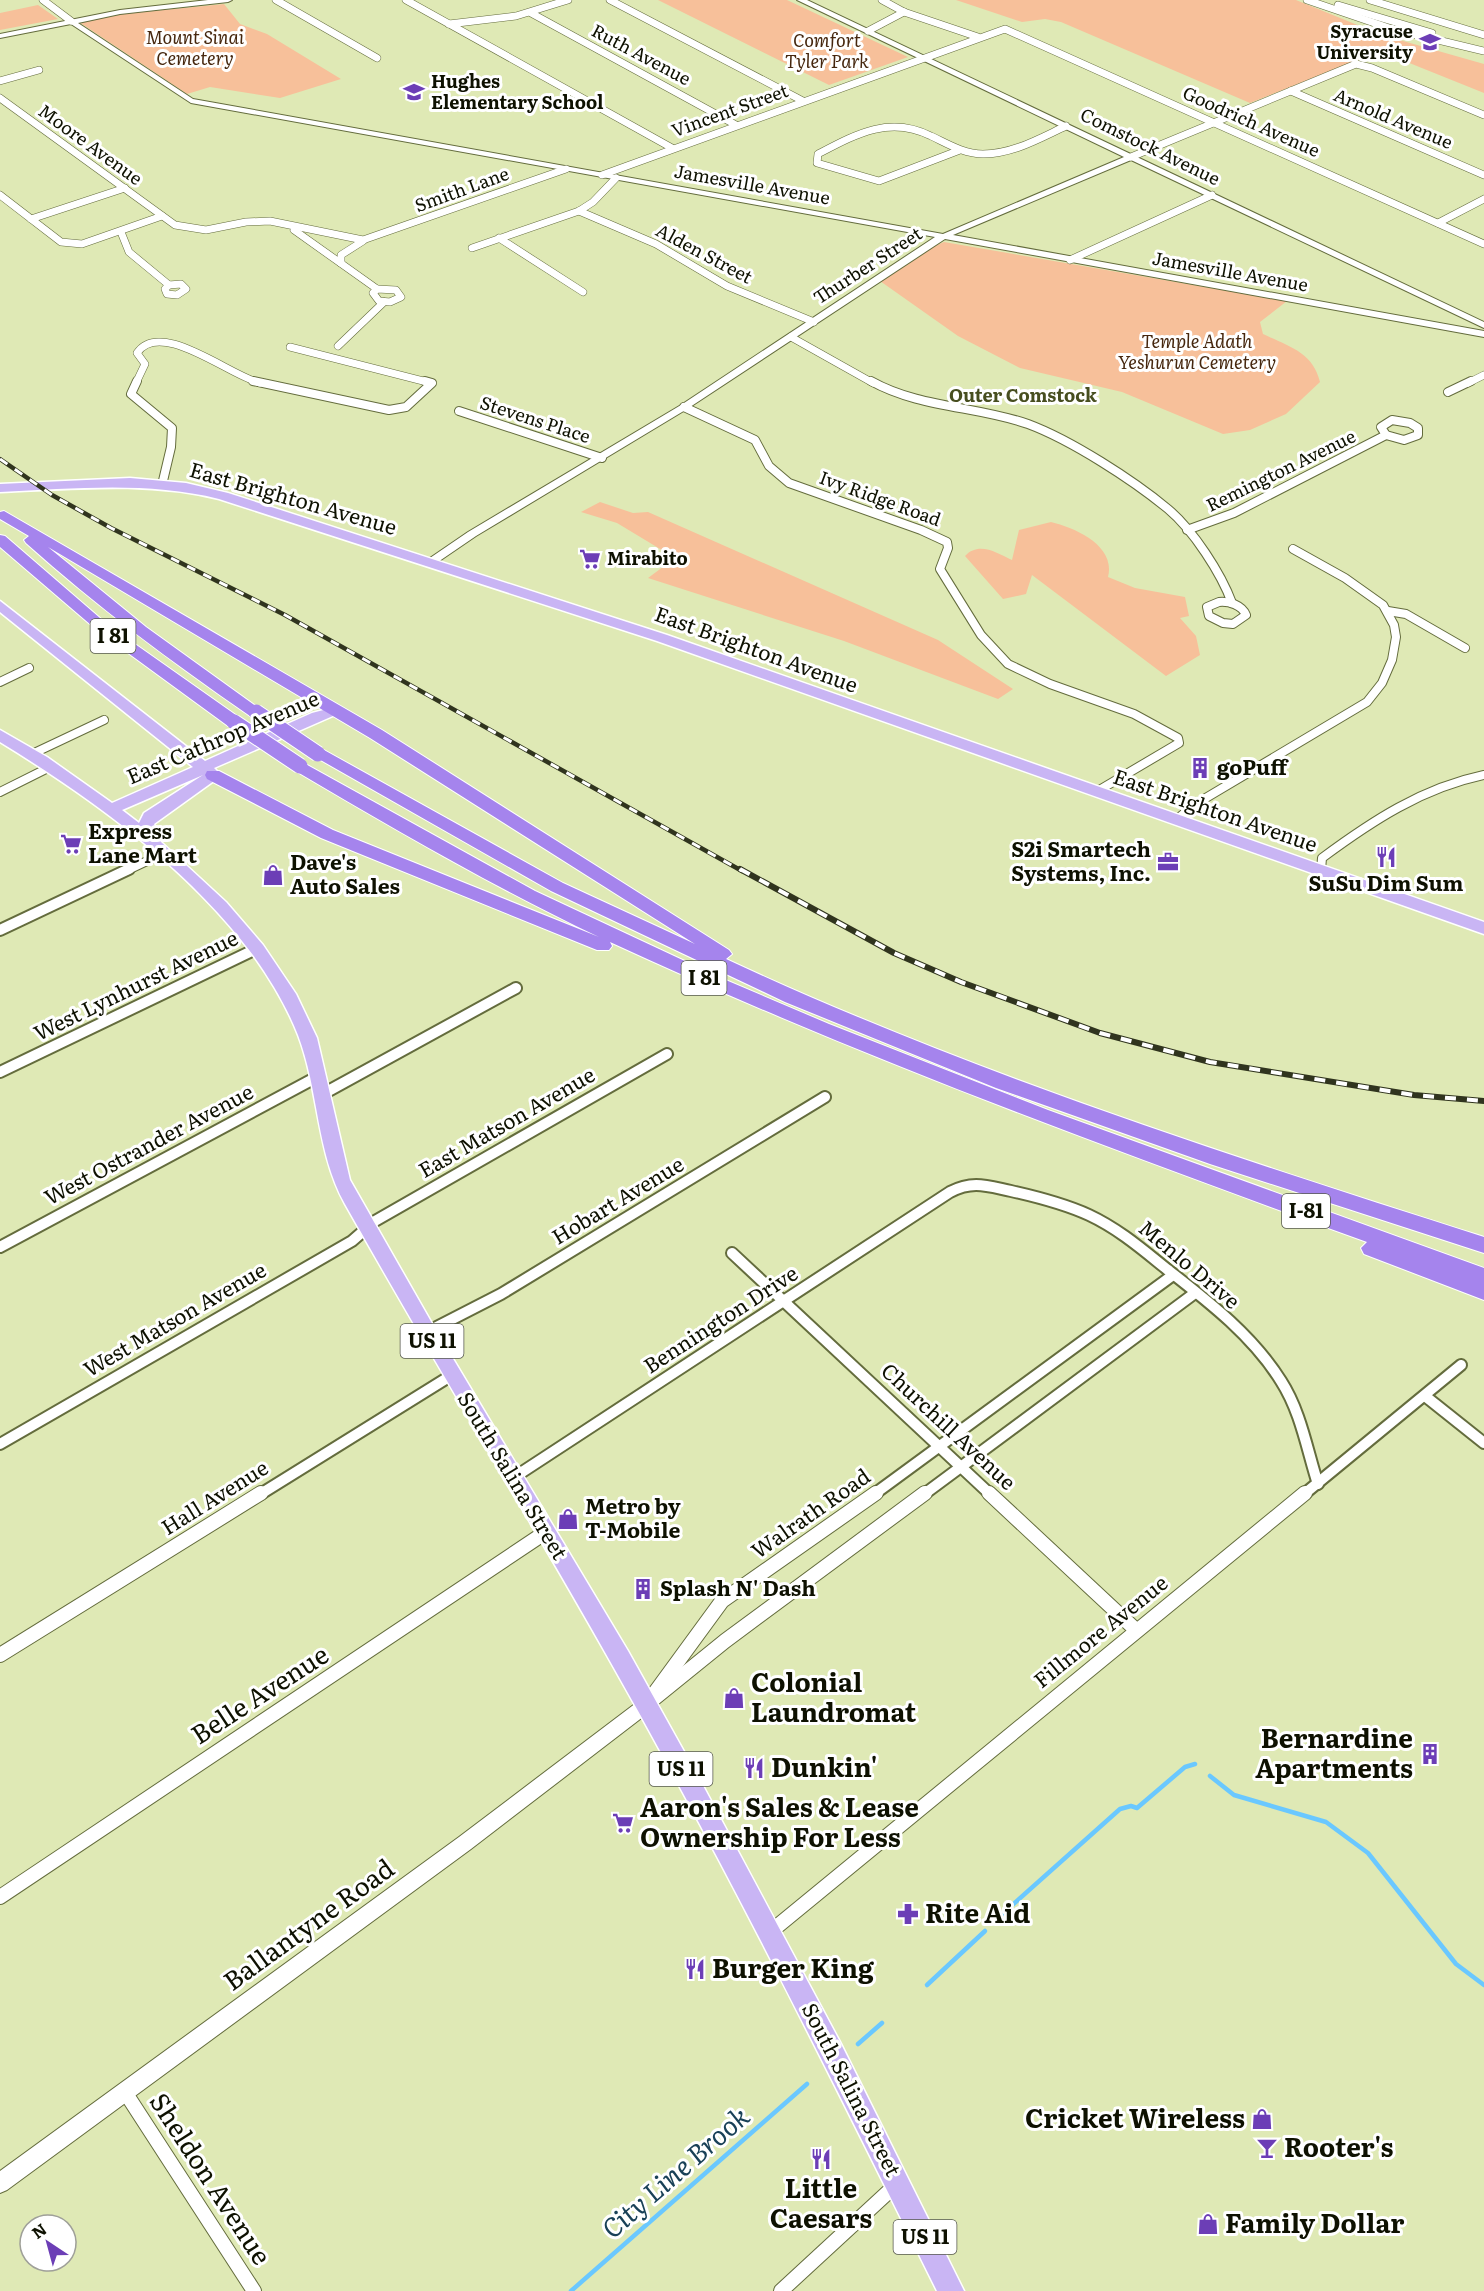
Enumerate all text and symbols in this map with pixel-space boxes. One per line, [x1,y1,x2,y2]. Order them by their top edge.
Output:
street label: Ruth Avenue [587,16,696,91]
place label: Syracuse University [1316,17,1413,65]
park label: Mount Sinai Cemetery [146,23,245,71]
park label: Comfort Tyler Park [785,26,869,74]
school or university icon: Syracuse University [1418,30,1442,54]
place label: Hughes Elementary School [431,67,604,115]
street label: Vincent Street [667,76,792,143]
street label: Goodrich Avenue [1179,78,1325,163]
school or university icon: Hughes Elementary School [402,80,426,104]
street label: Arnold Avenue [1330,80,1457,155]
street label: Moore Avenue [33,97,149,191]
street label: Comstock Avenue [1076,100,1225,191]
street label: Jamesville Avenue [672,157,832,211]
street label: Smith Lane [411,159,512,218]
street label: Alden Street [652,216,759,290]
street label: Thurber Street [807,219,928,310]
street label: Jamesville Avenue [1150,244,1310,298]
park label: Temple Adath Yeshurun Cemetery [1118,327,1276,375]
district label: Outer Comstock [949,381,1098,408]
street label: Stevens Place [477,388,594,449]
street label: Remington Avenue [1201,422,1360,518]
street label: East Brighton Avenue [186,452,401,541]
street label: Ivy Ridge Road [816,463,945,532]
place label: Mirabito [607,544,688,571]
supermarket icon: Mirabito [578,547,602,571]
street label: East Brighton Avenue [651,596,863,699]
road number: I 81 [90,619,136,653]
street label: East Cathrop Avenue [121,681,323,790]
place label: goPuff [1217,750,1289,781]
building icon: goPuff [1188,756,1212,780]
street label: East Brighton Avenue [1109,759,1322,858]
place label: Express Lane Mart [88,814,198,869]
supermarket icon: Express Lane Mart [59,832,83,856]
place label: S2i Smartech Systems, Inc. [1011,832,1151,887]
place label: Dave's Auto Sales [290,845,400,900]
restaurant icon: SuSu Dim Sum [1374,845,1398,869]
office icon: S2i Smartech Systems, Inc. [1156,850,1180,874]
shop icon: Dave's Auto Sales [261,863,285,887]
place label: SuSu Dim Sum [1308,866,1464,897]
street label: West Lynhurst Avenue [27,921,242,1047]
road number: I 81 [682,961,726,995]
street label: East Matson Avenue [412,1058,600,1184]
street label: West Ostrander Avenue [38,1074,258,1211]
street label: Hobart Avenue [545,1147,689,1251]
road number: I-81 [1282,1194,1330,1228]
street label: Menlo Drive [1133,1211,1248,1315]
street label: West Matson Avenue [77,1253,271,1383]
street label: Bennington Drive [636,1256,803,1380]
road number: US 11 [400,1324,464,1358]
street label: Churchill Avenue [875,1354,1024,1496]
street label: South Salina Street [452,1385,577,1565]
street label: Hall Avenue [154,1451,273,1541]
street label: Walrath Road [744,1459,876,1565]
place label: Metro by T-Mobile [585,1489,681,1544]
shop icon: Metro by T-Mobile [556,1507,580,1531]
street label: Fillmore Avenue [1026,1566,1173,1694]
place label: Splash N' Dash [660,1571,816,1602]
building icon: Splash N' Dash [631,1577,655,1601]
street label: Belle Avenue [182,1634,335,1752]
place label: Colonial Laundromat [751,1661,917,1730]
shop icon: Colonial Laundromat [722,1686,746,1710]
place label: Bernardine Apartments [1255,1717,1413,1786]
building icon: Bernardine Apartments [1418,1742,1442,1766]
place label: Dunkin' [771,1746,878,1785]
road number: US 11 [650,1752,712,1786]
restaurant icon: Dunkin' [742,1756,766,1780]
place label: Aaron's Sales & Lease Ownership For Less [640,1786,919,1855]
supermarket icon: Aaron's Sales & Lease Ownership For Less [611,1811,635,1835]
street label: Ballantyne Road [214,1848,401,1998]
place label: Rite Aid [925,1892,1030,1931]
pharmacy icon: Rite Aid [896,1902,920,1926]
place label: Burger King [712,1947,874,1986]
restaurant icon: Burger King [683,1957,707,1981]
street label: South Salina Street [796,1997,911,2182]
street label: Sheldon Avenue [142,2084,283,2271]
water label: City Line Brook [591,2095,757,2246]
place label: Cricket Wireless [1025,2097,1245,2136]
shop icon: Cricket Wireless [1250,2107,1274,2131]
place label: Rooter's [1284,2126,1393,2165]
bar icon: Rooter's [1255,2136,1279,2160]
restaurant icon: Little Caesars [809,2147,833,2171]
place label: Little Caesars [770,2167,872,2236]
place label: Family Dollar [1225,2202,1404,2241]
shop icon: Family Dollar [1196,2212,1220,2236]
north arrow [18,2213,78,2273]
text: N [26,2216,51,2244]
road number: US 11 [894,2220,956,2254]

